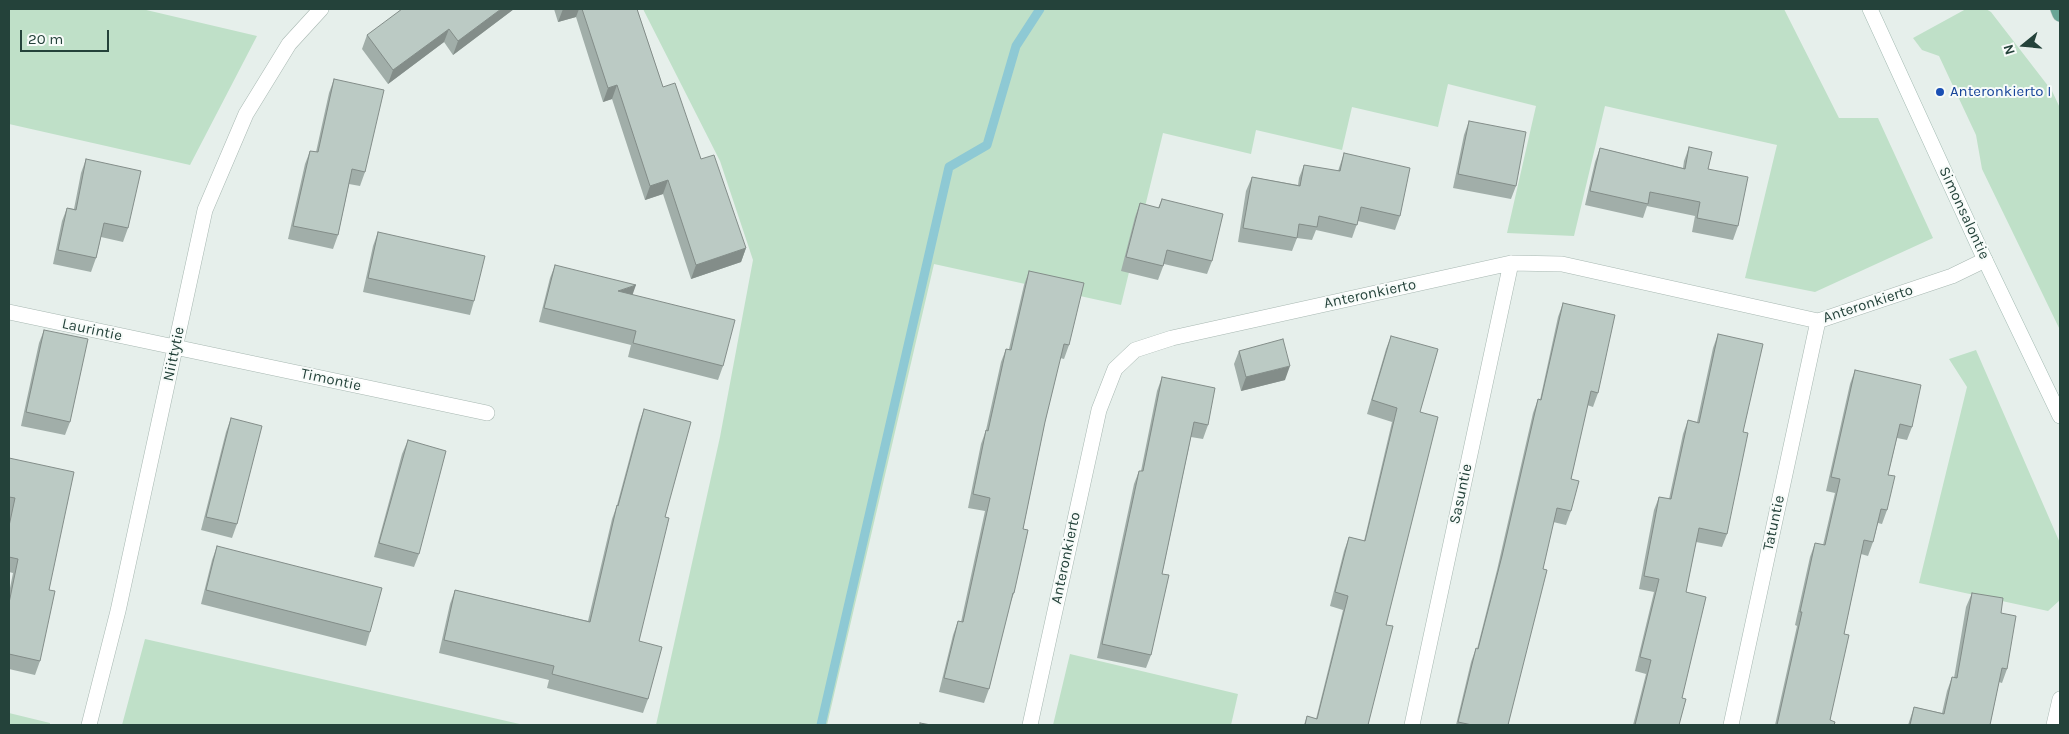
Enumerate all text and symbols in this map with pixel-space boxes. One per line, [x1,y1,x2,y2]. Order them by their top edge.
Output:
scale bar [22,20,111,52]
north arrow [1999,20,2049,70]
text: 20 m [28,30,63,48]
text: N [2000,42,2019,57]
place label: Anteronkierto I [1950,83,2051,101]
marker: Anteronkierto I [1934,86,1946,98]
street label: Simonsalontie [1935,164,1993,262]
street label: Anteronkierto [1322,275,1418,313]
street label: Anteronkierto [1821,281,1915,327]
street label: Laurintie [60,315,124,345]
street label: Niittytie [159,325,189,383]
street label: Timontie [299,365,363,395]
street label: Sasuntie [1446,462,1476,526]
street label: Tatuntie [1759,494,1789,552]
street label: Anteronkierto [1047,510,1085,606]

